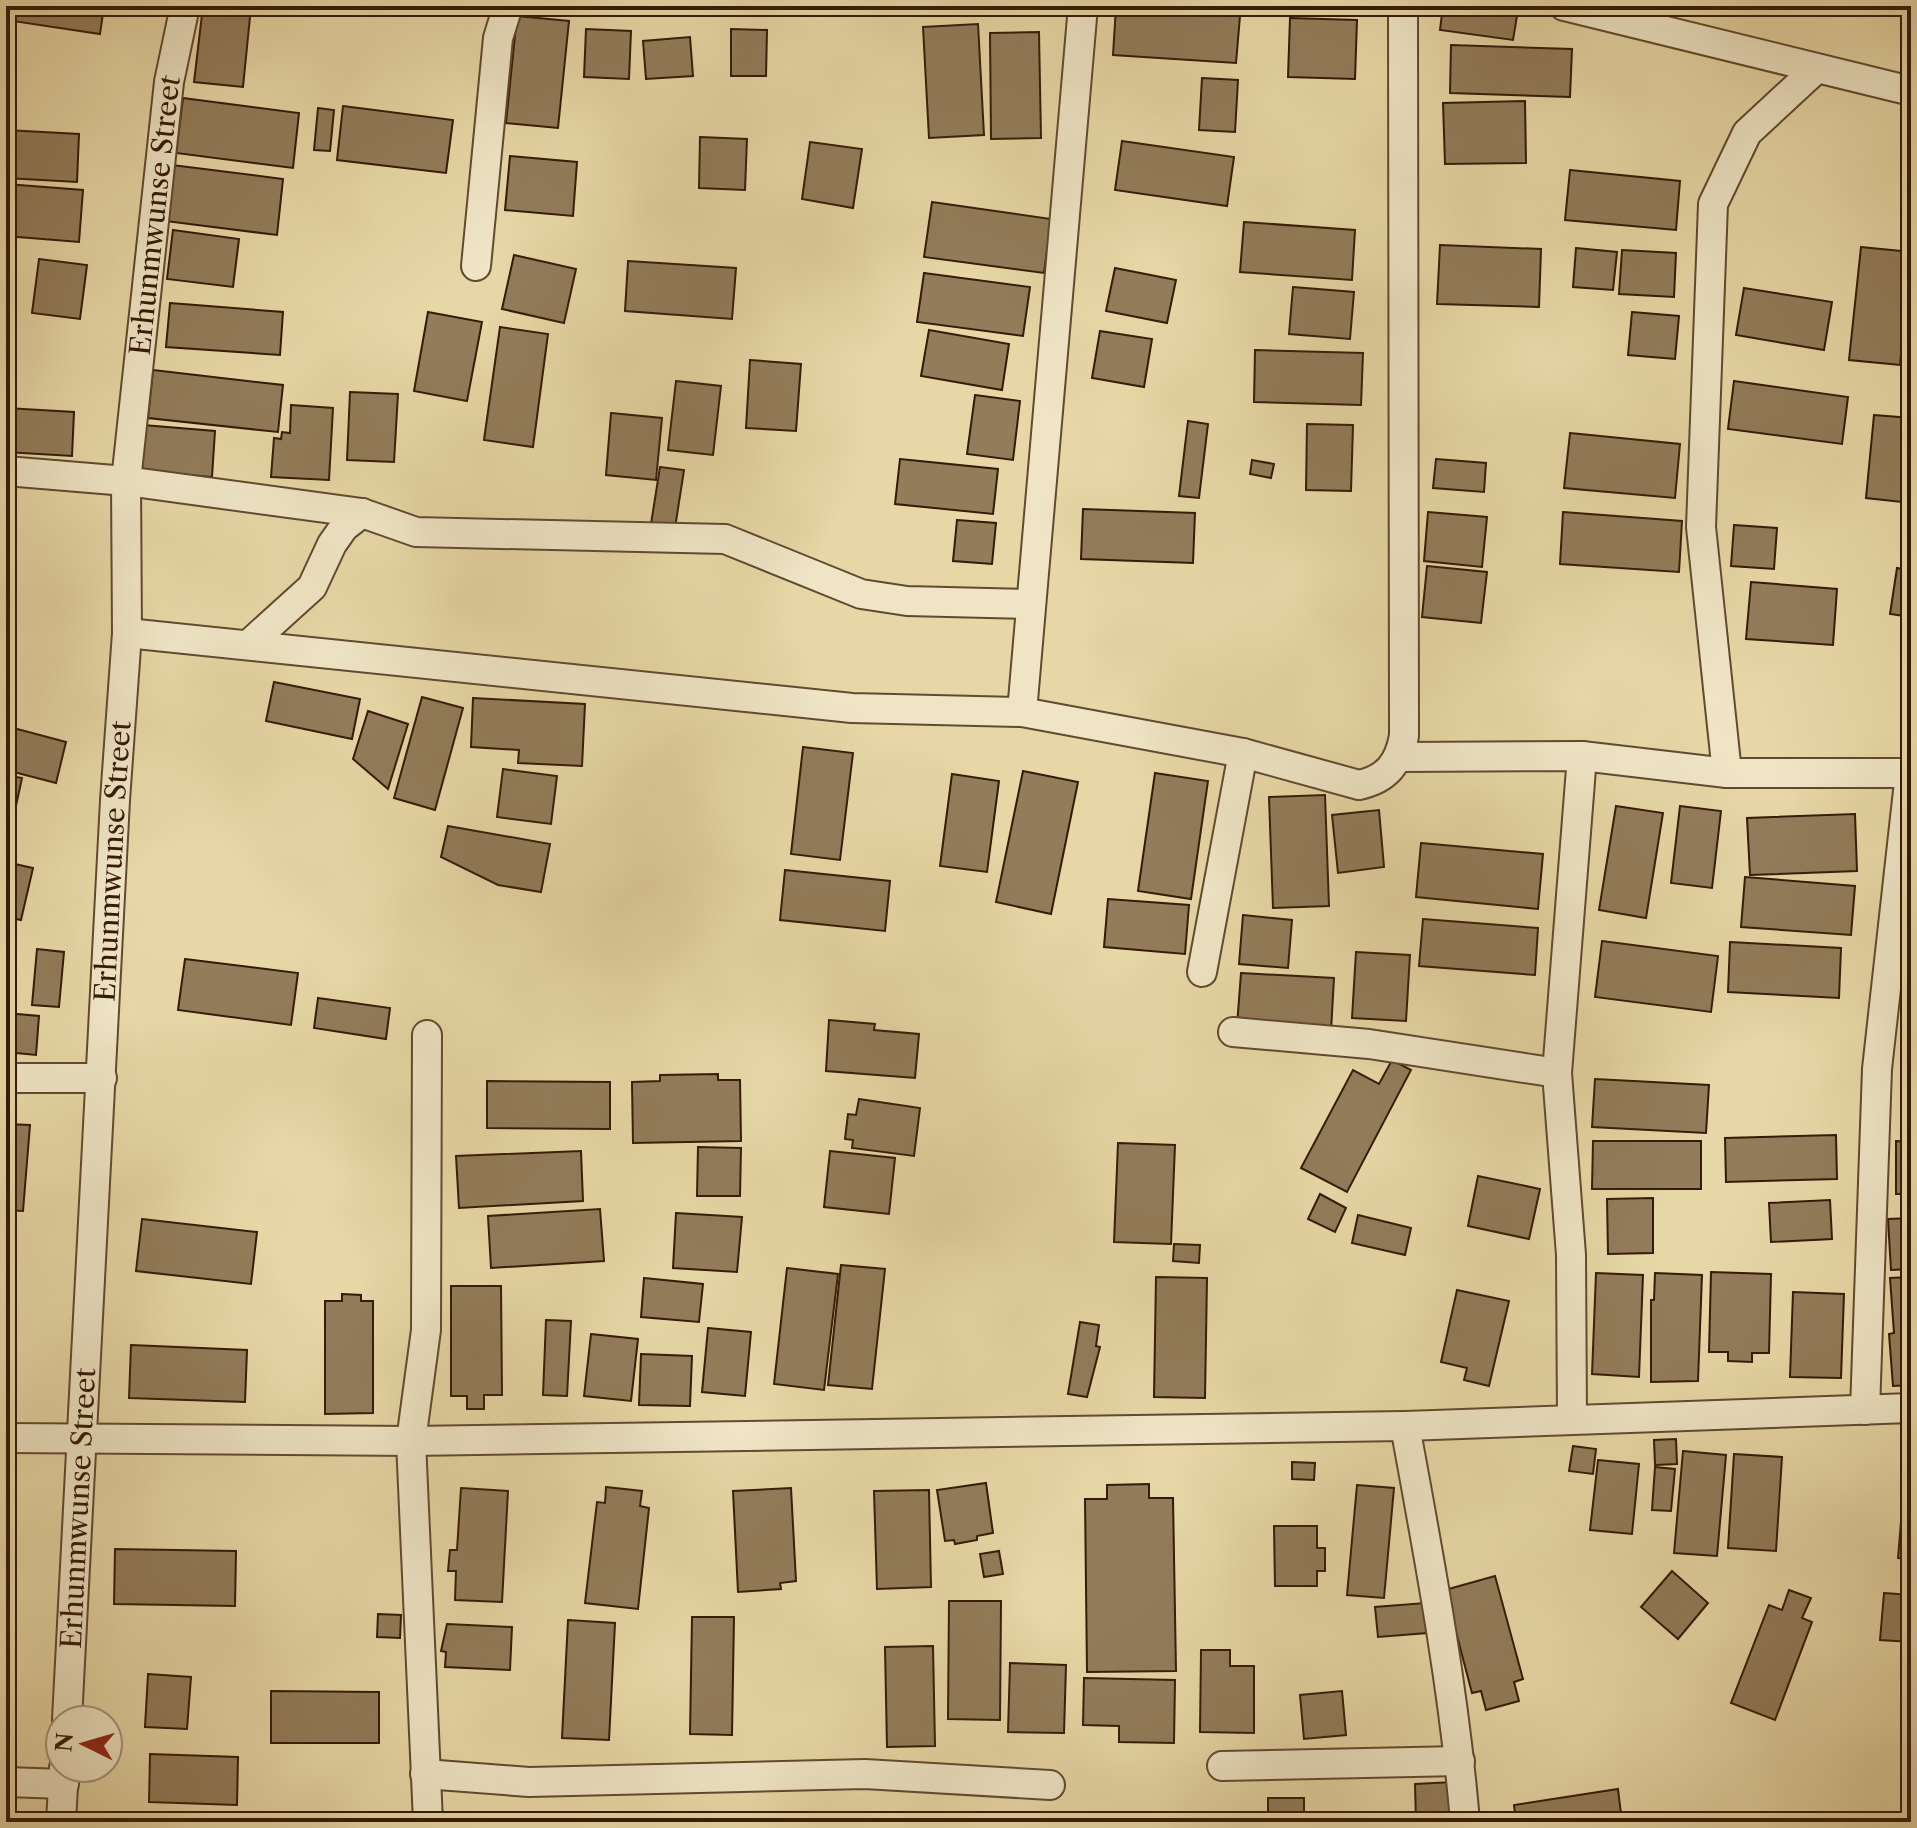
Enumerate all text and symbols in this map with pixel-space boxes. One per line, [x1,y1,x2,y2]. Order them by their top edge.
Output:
street label: Erhunmwunse Street [123,72,187,357]
street label: Erhunmwunse Street [87,719,138,1003]
street label: Erhunmwunse Street [54,1367,102,1650]
north arrow [44,1704,124,1784]
text: N [50,1732,79,1753]

